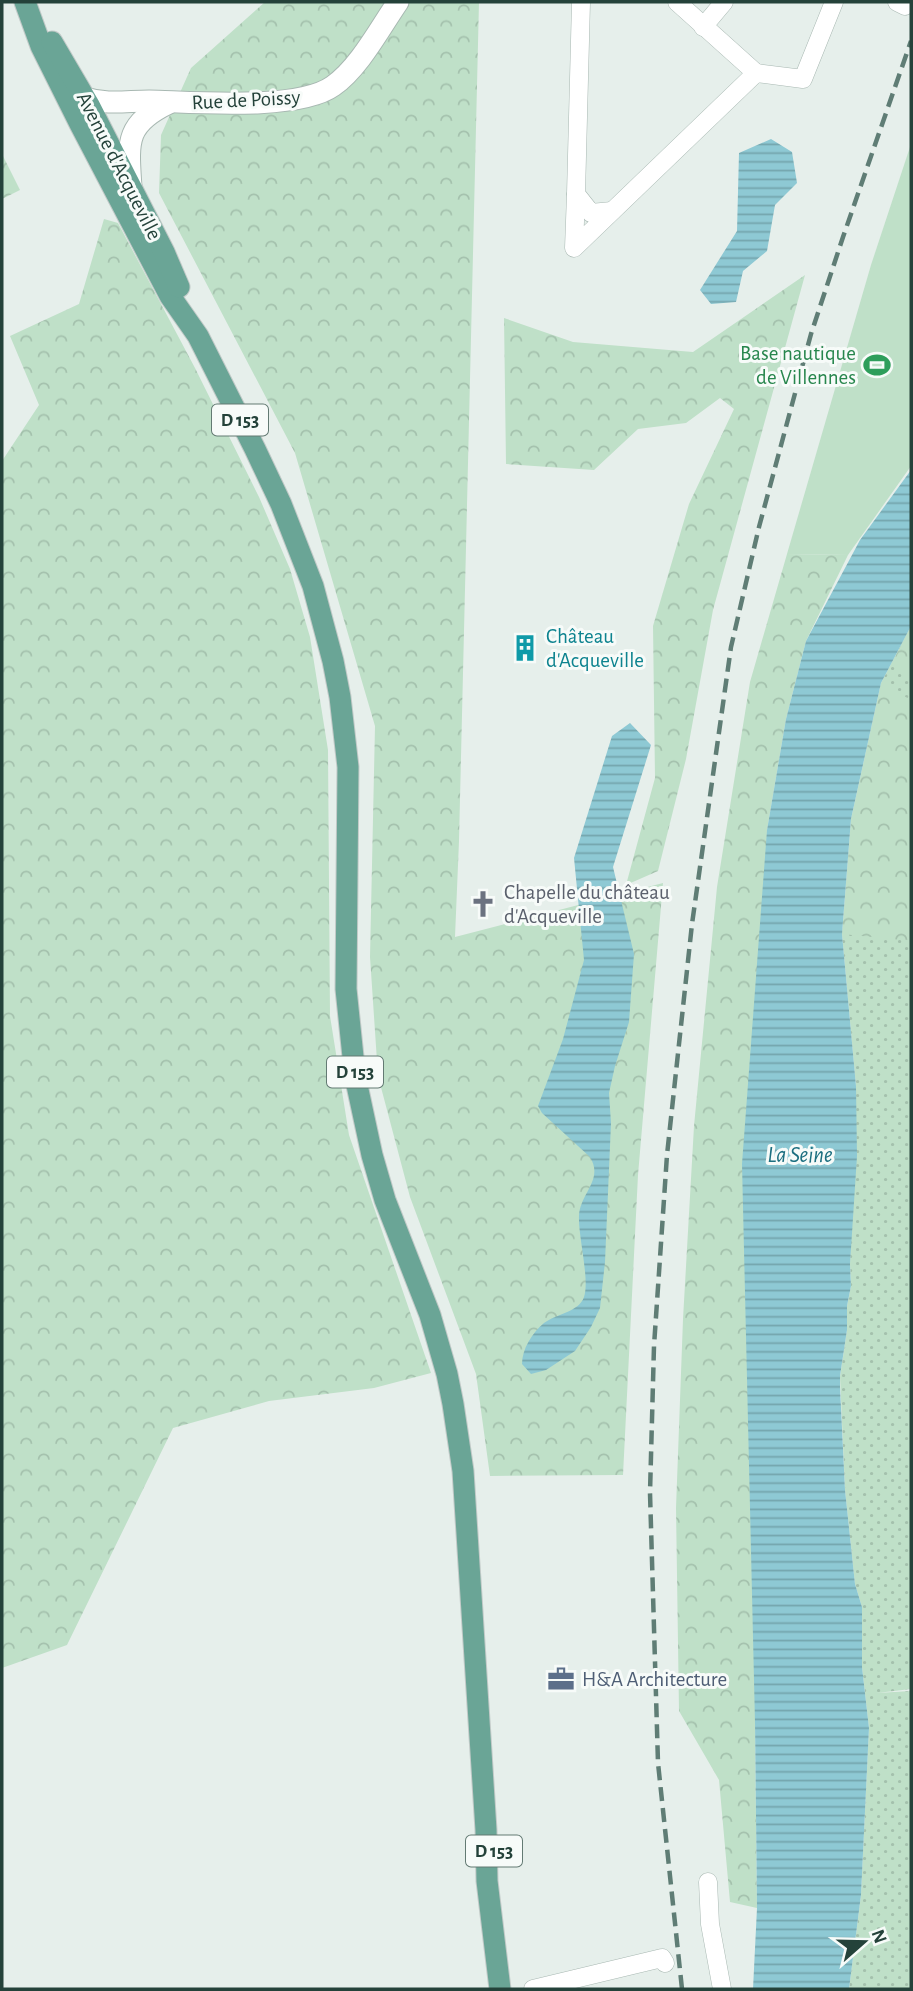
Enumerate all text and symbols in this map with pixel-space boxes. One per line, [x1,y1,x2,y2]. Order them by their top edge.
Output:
street label: Rue de Poissy [191,87,301,113]
street label: Avenue d'Acqueville [73,89,165,243]
place label: Base nautique de Villennes [740,343,856,388]
sports icon: Base nautique de Villennes [862,350,892,380]
road number: D 153 [212,404,268,436]
place label: Château d'Acqueville [546,626,644,671]
building icon: Château d'Acqueville [510,633,540,663]
place label: Chapelle du château d'Acqueville [504,882,670,927]
church icon: Chapelle du château d'Acqueville [468,889,498,919]
road number: D 153 [327,1056,383,1088]
water label: La Seine [767,1144,833,1167]
office icon: H&A Architecture [546,1664,576,1694]
place label: H&A Architecture [582,1669,727,1690]
road number: D 153 [466,1836,522,1867]
north arrow [829,1907,899,1977]
text: N [867,1927,890,1946]

